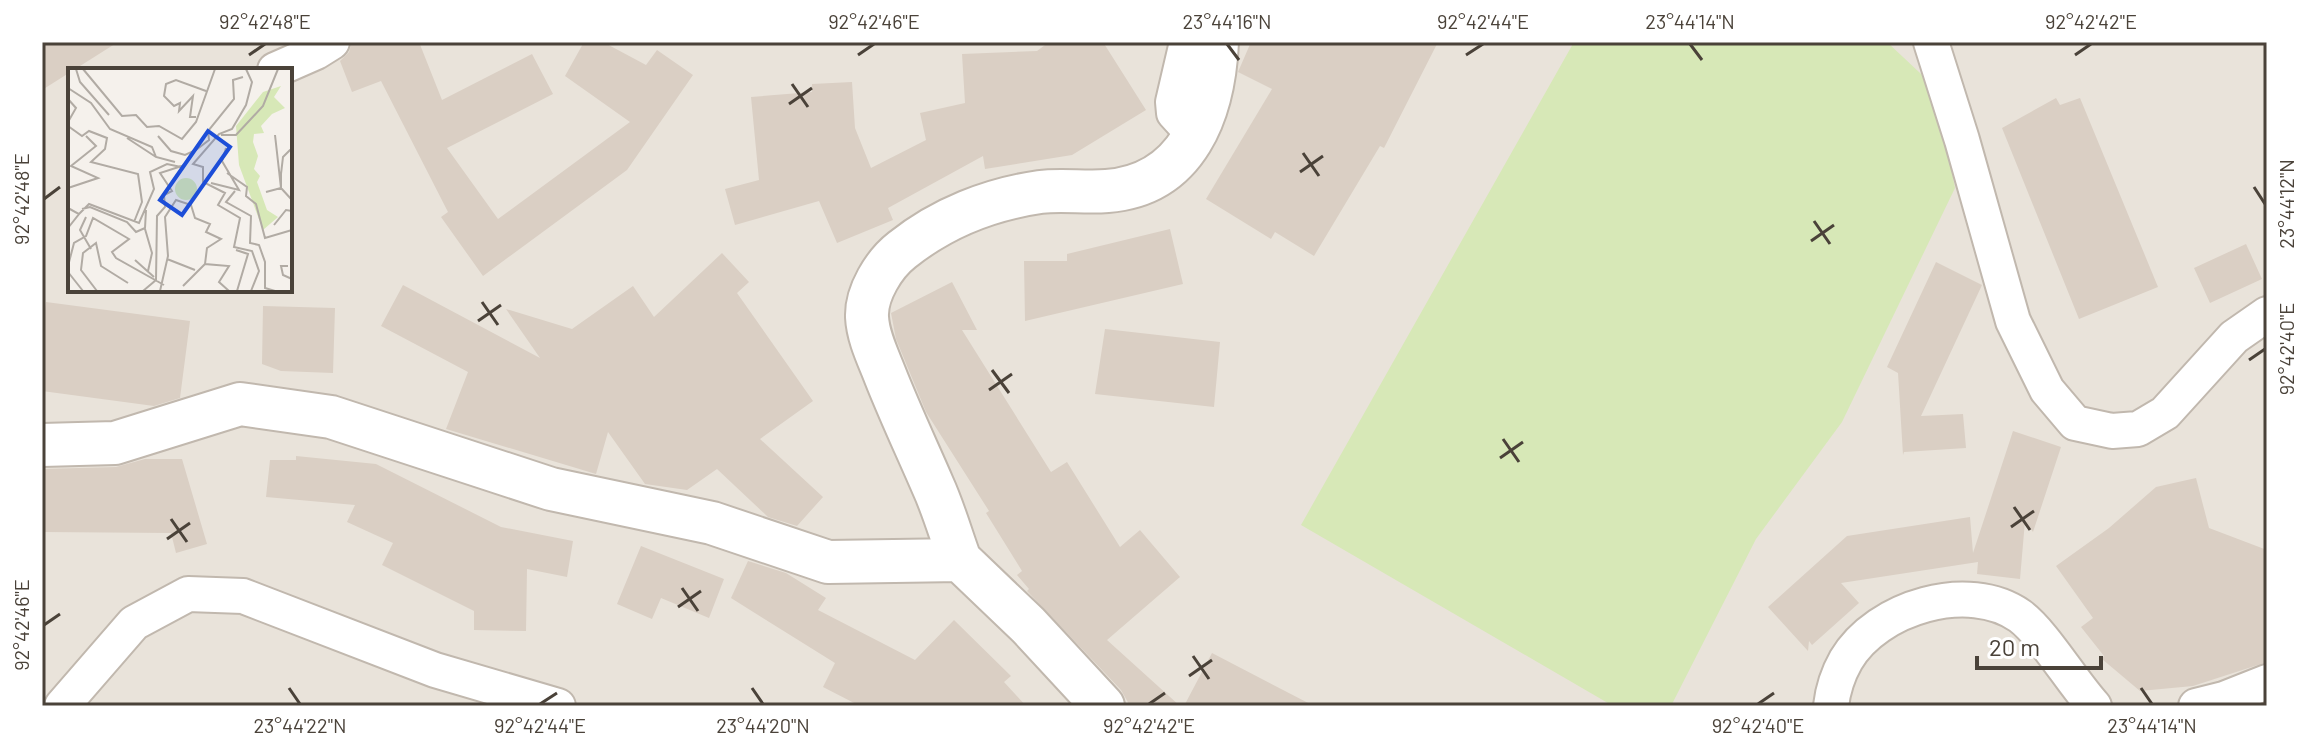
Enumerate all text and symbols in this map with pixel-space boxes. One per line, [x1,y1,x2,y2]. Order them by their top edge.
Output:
text: 92°42'48"E [219,9,311,33]
text: 92°42'46"E [828,9,920,33]
text: 23°44'16"N [1183,9,1271,33]
text: 92°42'44"E [1437,9,1529,33]
text: 23°44'14"N [1645,9,1735,33]
text: 92°42'42"E [2045,9,2137,33]
inset map [68,68,292,292]
text: 92°42'48"E [9,153,33,245]
text: 23°44'12"N [2274,159,2298,249]
text: 92°42'40"E [2274,303,2298,395]
text: 92°42'46"E [9,579,33,671]
scale bar [1977,620,2101,670]
text: 20 m [1989,632,2040,661]
text: 23°44'22"N [253,713,347,737]
text: 92°42'44"E [494,713,586,737]
text: 23°44'20"N [716,713,810,737]
text: 92°42'42"E [1103,713,1195,737]
text: 92°42'40"E [1712,713,1804,737]
text: 23°44'14"N [2107,713,2197,737]

